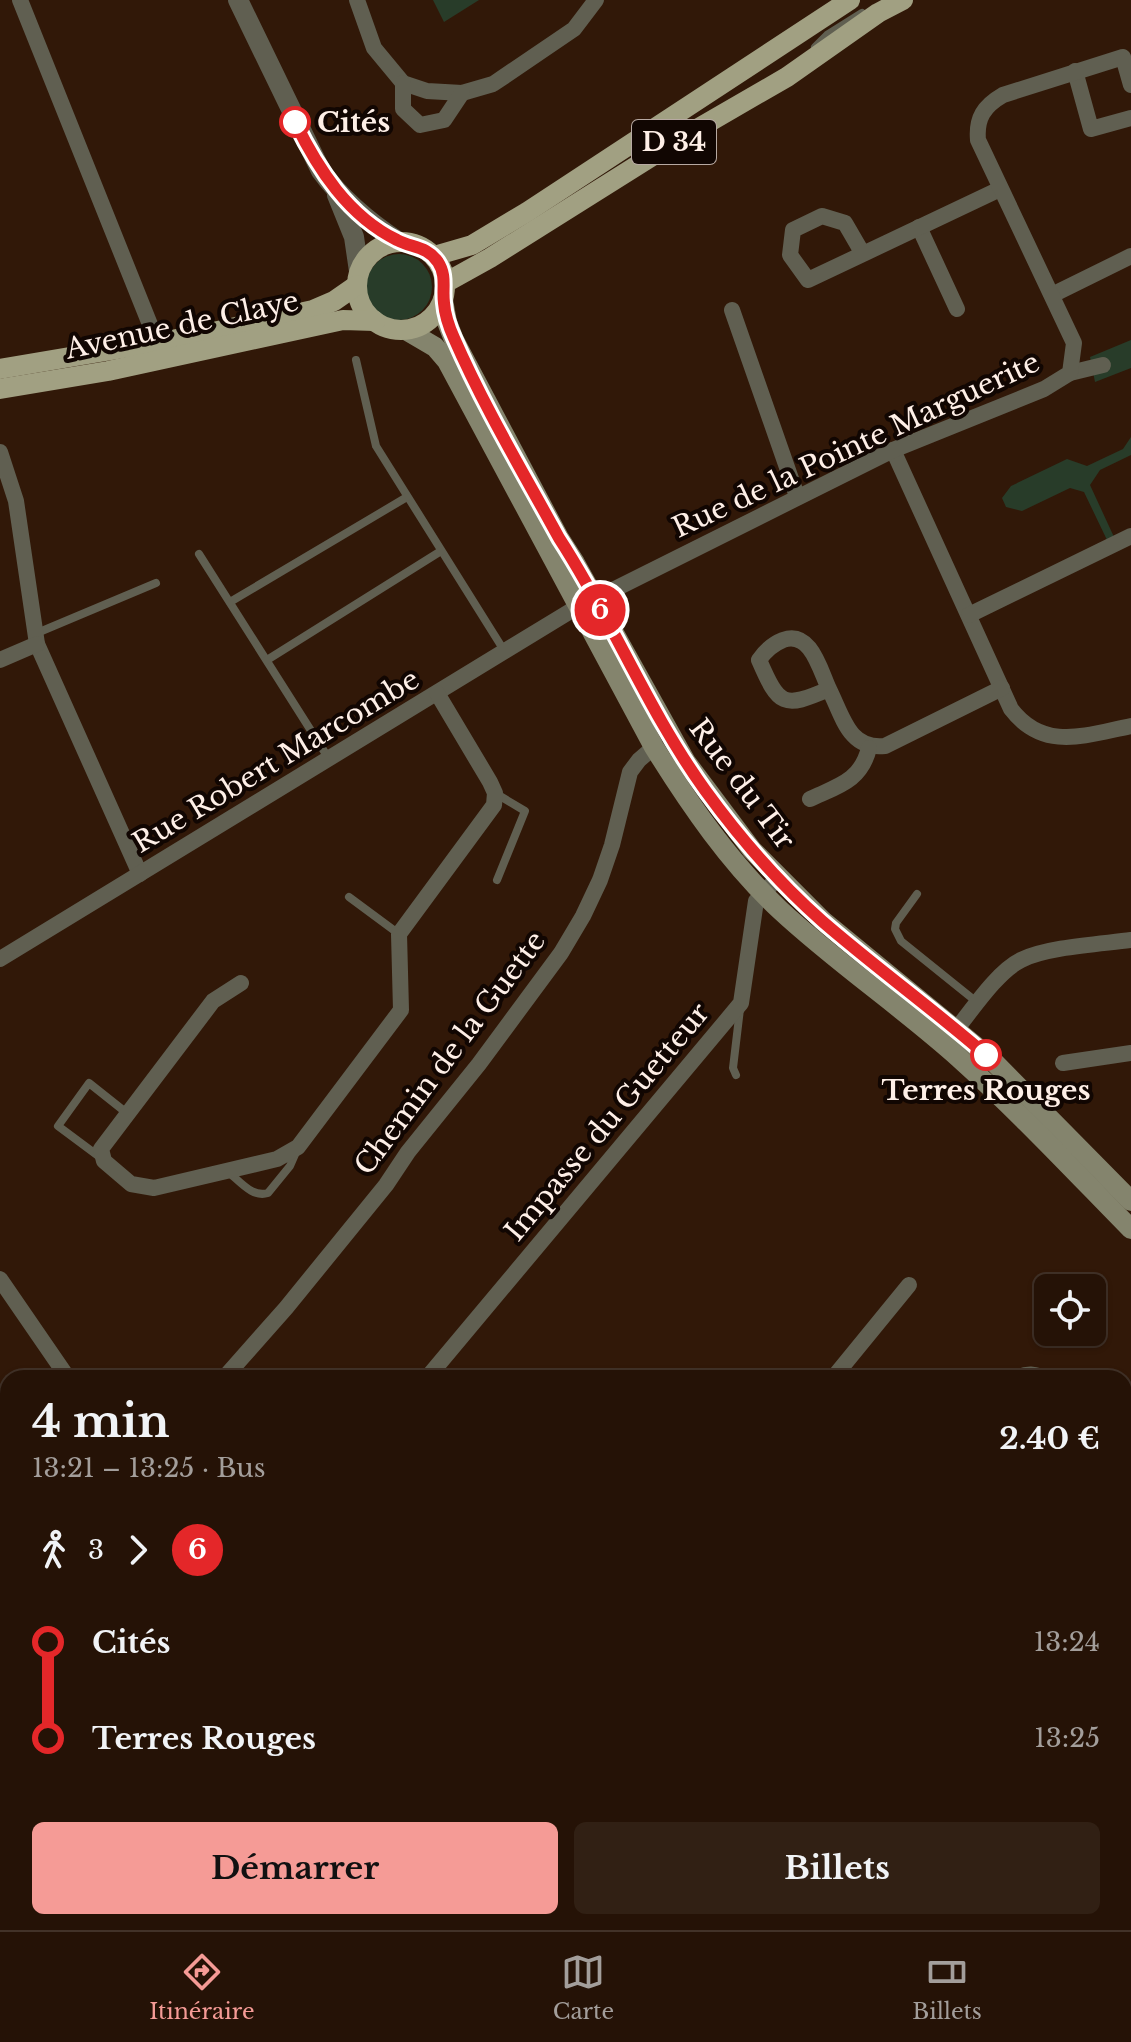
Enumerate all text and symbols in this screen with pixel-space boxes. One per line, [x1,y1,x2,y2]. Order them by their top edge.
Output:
place label: Cités [317,105,390,140]
marker: Cités [280,107,310,137]
road number: D 34 [632,120,716,164]
street label: Avenue de Claye [61,283,302,367]
street label: Rue de la Pointe Marguerite [667,344,1045,546]
line badge: 6 [574,584,626,636]
text: 6 [591,592,609,627]
street label: Rue Robert Marcombe [126,661,426,861]
street label: Rue du Tir [682,712,803,857]
street label: Chemin de la Guette [347,924,553,1182]
street label: Impasse du Guetteur [497,995,717,1248]
marker: Terres Rouges [971,1040,1001,1070]
place label: Terres Rouges [881,1073,1091,1108]
map controls [1034,1274,1106,1346]
button: locate [1034,1274,1106,1346]
text: 4 min [32,1394,169,1449]
text: 2.40 € [999,1420,1100,1457]
text: 13:21 – 13:25 · Bus [32,1452,266,1484]
icon: walk [32,1528,76,1572]
icon: forward [116,1528,160,1572]
text: 6 [188,1532,207,1567]
text: 3 [88,1534,104,1566]
text: Cités [92,1624,171,1661]
text: 13:24 [1034,1626,1100,1658]
text: Terres Rouges [92,1720,316,1757]
text: 13:25 [1034,1722,1100,1754]
button: Démarrer [32,1822,558,1914]
button: Billets [574,1822,1100,1914]
tab: Itinéraire [149,1950,255,2025]
tab: Carte [553,1950,614,2025]
tab: Billets [912,1950,982,2025]

